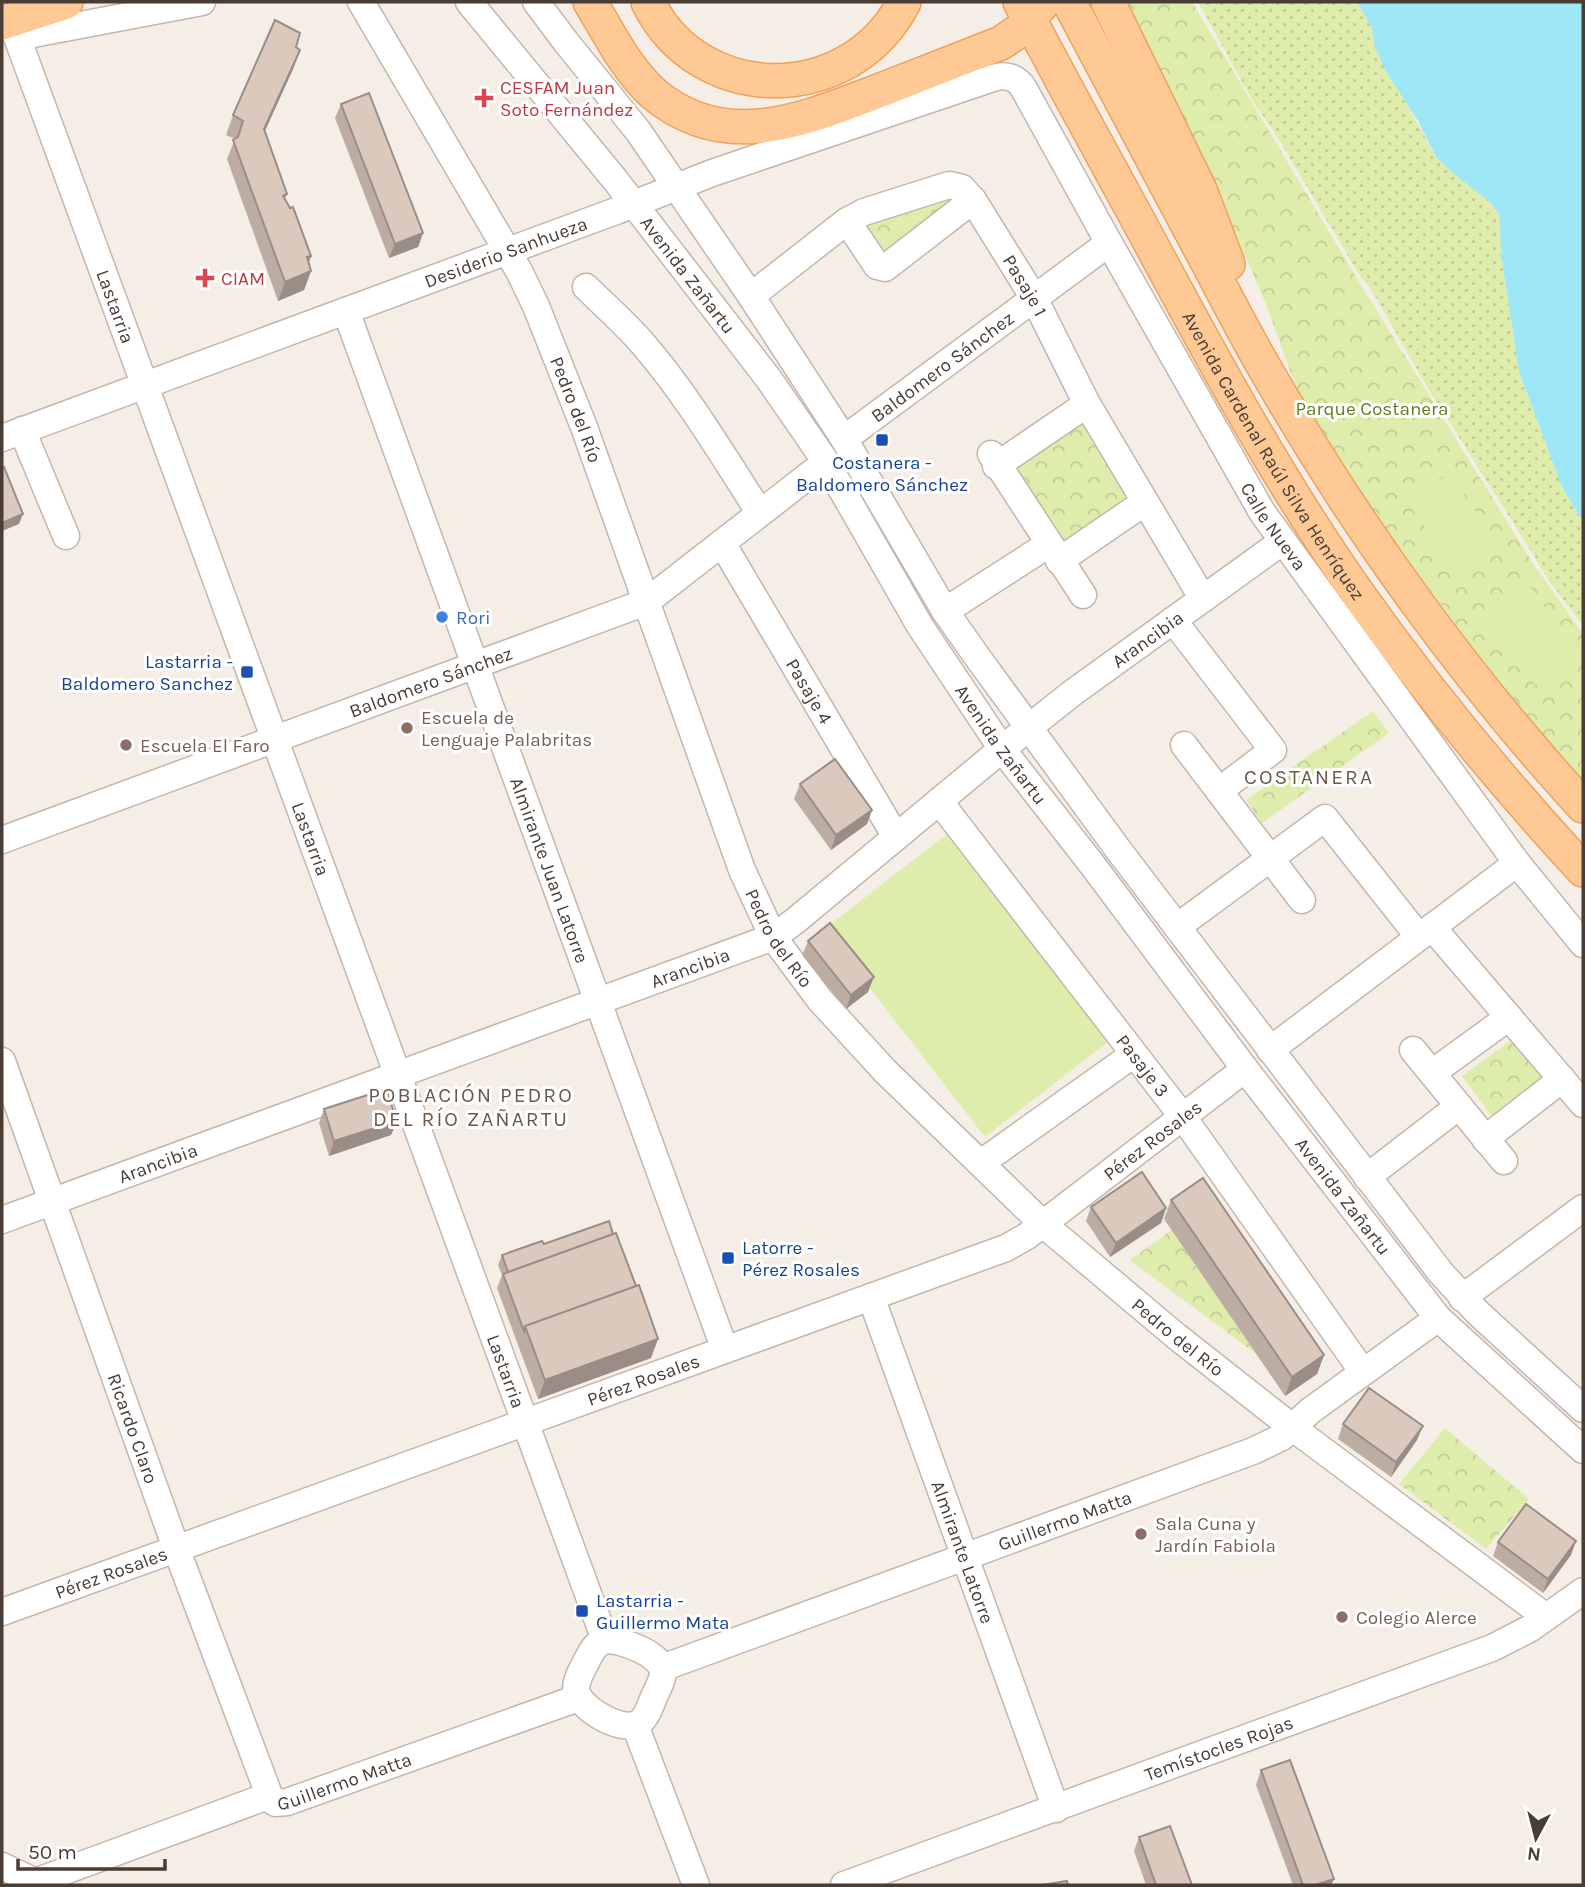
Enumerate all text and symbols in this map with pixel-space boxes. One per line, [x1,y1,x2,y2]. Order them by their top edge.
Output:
place label: CESFAM Juan Soto Fernández [500,77,633,121]
marker: CESFAM Juan Soto Fernández [474,88,494,108]
street label: Avenida Zañartu [635,212,740,338]
street label: Desiderio Sanhueza [421,213,591,293]
street label: Pasaje 1 [998,251,1051,320]
street label: Lastarria [91,267,138,347]
marker: CIAM [195,268,215,288]
place label: CIAM [221,268,265,290]
street label: Baldomero Sánchez [867,307,1018,427]
street label: Avenida Cardenal Raúl Silva Henríquez [1177,308,1369,605]
street label: Pedro del Río [545,354,606,466]
park label: Parque Costanera [1296,398,1448,420]
marker: Costanera - Baldomero Sánchez [874,432,890,448]
place label: Costanera - Baldomero Sánchez [796,452,968,496]
street label: Calle Nueva [1236,479,1311,575]
place label: Rori [456,607,491,629]
street label: Arancibia [1108,607,1188,673]
marker: Rori [434,609,450,625]
street label: Baldomero Sánchez [346,642,516,723]
place label: Lastarria - Baldomero Sanchez [61,651,233,695]
street label: Pasaje 4 [781,655,837,729]
marker: Lastarria - Baldomero Sanchez [239,664,255,680]
street label: Avenida Zañartu [950,681,1051,809]
place label: Escuela de Lenguaje Palabritas [421,707,592,751]
marker: Escuela de Lenguaje Palabritas [399,720,415,736]
place label: Escuela El Faro [140,735,270,757]
marker: Escuela El Faro [118,737,134,753]
district label: COSTANERA [1244,765,1374,789]
street label: Almirante Juan Latorre [505,774,593,966]
street label: Lastarria [287,799,334,879]
street label: Pedro del Río [740,885,817,992]
street label: Arancibia [648,944,733,993]
street label: Pasaje 3 [1111,1030,1173,1102]
district label: POBLACIÓN PEDRO DEL RÍO ZAÑARTU [368,1083,574,1131]
street label: Pérez Rosales [1099,1096,1206,1185]
street label: Avenida Zañartu [1290,1134,1395,1260]
street label: Arancibia [116,1139,201,1188]
place label: Latorre - Pérez Rosales [742,1237,860,1281]
marker: Latorre - Pérez Rosales [720,1250,736,1266]
street label: Pedro del Río [1127,1294,1228,1381]
street label: Lastarria [482,1332,529,1411]
street label: Pérez Rosales [584,1350,703,1411]
street label: Ricardo Claro [103,1371,162,1487]
street label: Almirante Latorre [926,1478,998,1627]
street label: Guillermo Matta [995,1486,1135,1556]
place label: Sala Cuna y Jardín Fabiola [1155,1513,1276,1557]
marker: Sala Cuna y Jardín Fabiola [1133,1526,1149,1542]
street label: Pérez Rosales [52,1543,171,1604]
place label: Lastarria - Guillermo Mata [596,1590,730,1634]
marker: Lastarria - Guillermo Mata [574,1603,590,1619]
place label: Colegio Alerce [1356,1607,1477,1629]
marker: Colegio Alerce [1334,1609,1350,1625]
street label: Temístocles Rojas [1142,1712,1296,1786]
street label: Guillermo Matta [276,1748,414,1815]
north arrow [1501,1803,1571,1873]
scale bar [18,1828,164,1872]
text: 50 m [28,1840,77,1864]
text: N [1526,1842,1542,1866]

